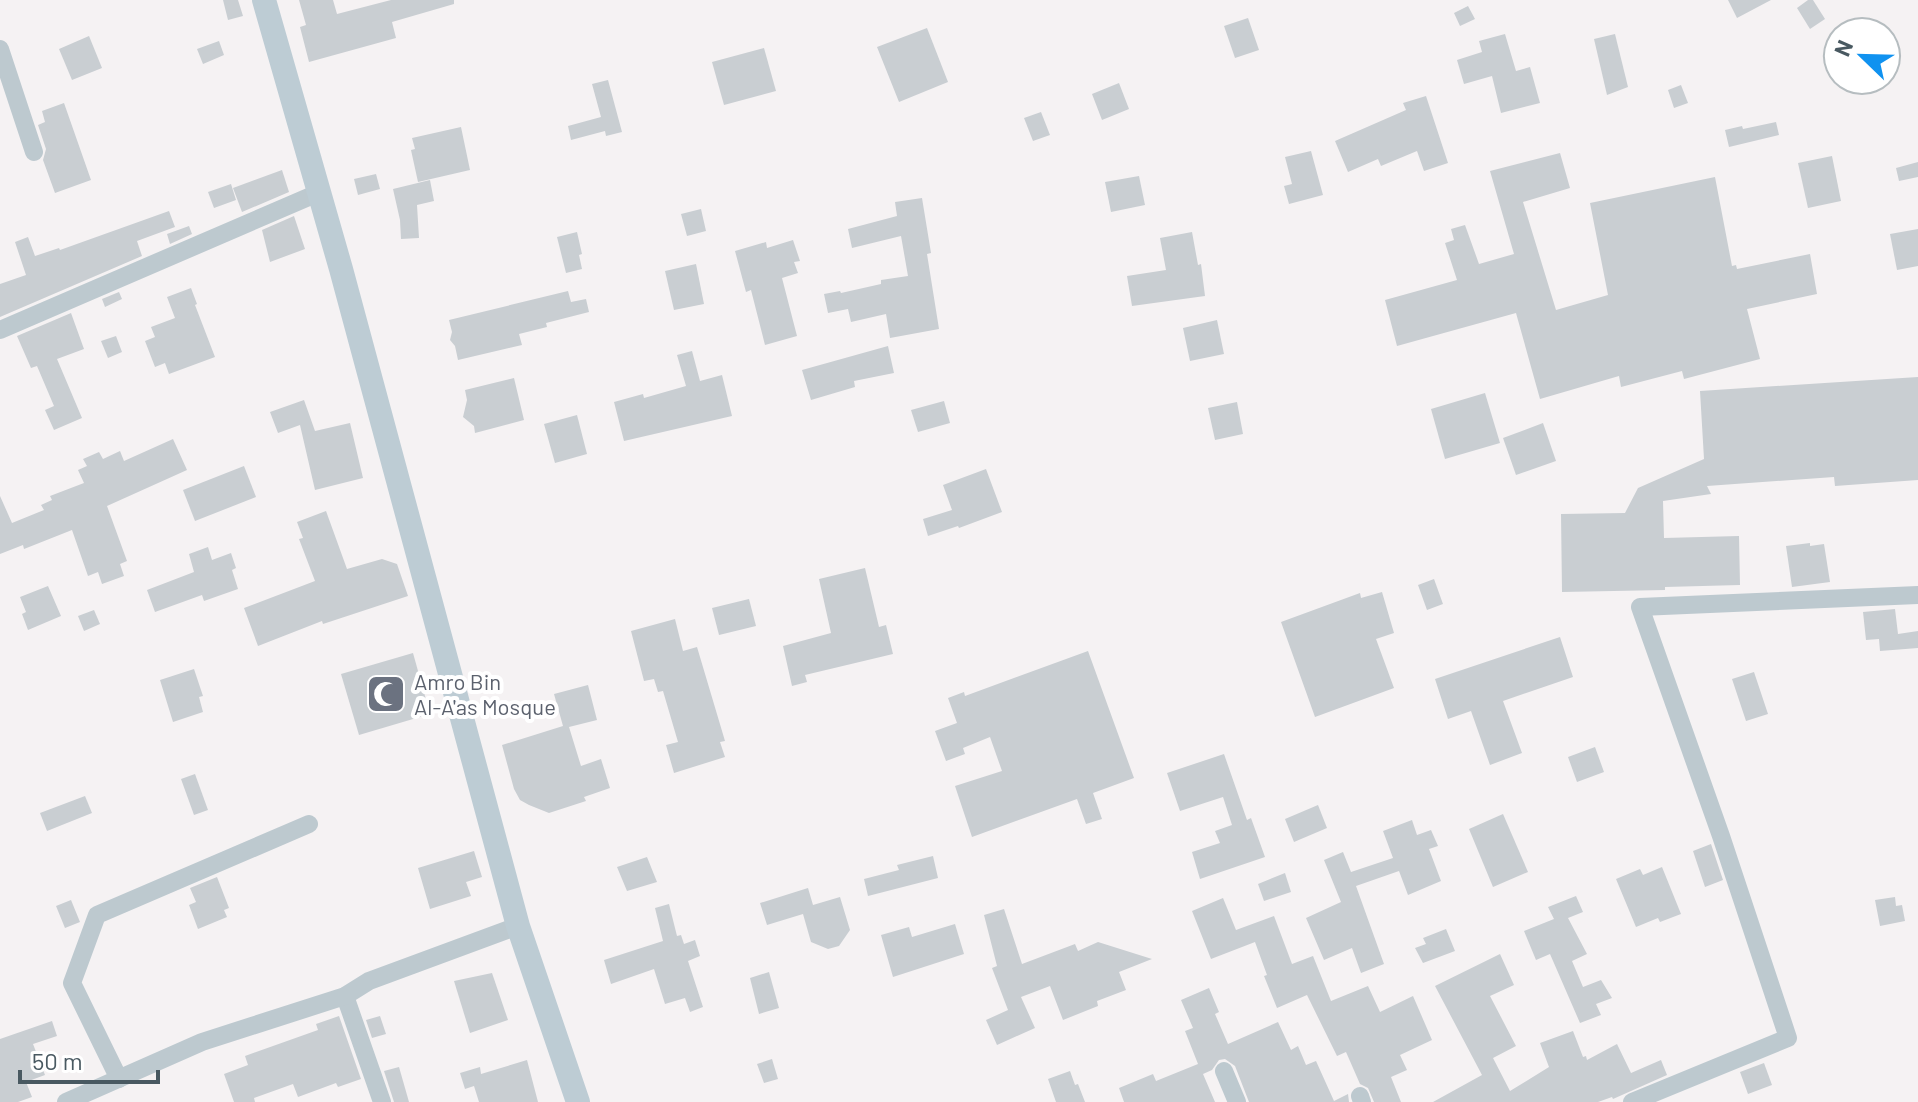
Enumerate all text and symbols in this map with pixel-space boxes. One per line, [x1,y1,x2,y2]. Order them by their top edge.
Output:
north arrow [1822,16,1902,96]
text: N [1828,36,1857,60]
place label: Amro Bin Al-A'as Mosque [414,668,556,719]
mosque icon: Amro Bin Al-A'as Mosque [365,673,407,715]
scale bar [20,1034,158,1084]
text: 50 m [32,1046,83,1075]

